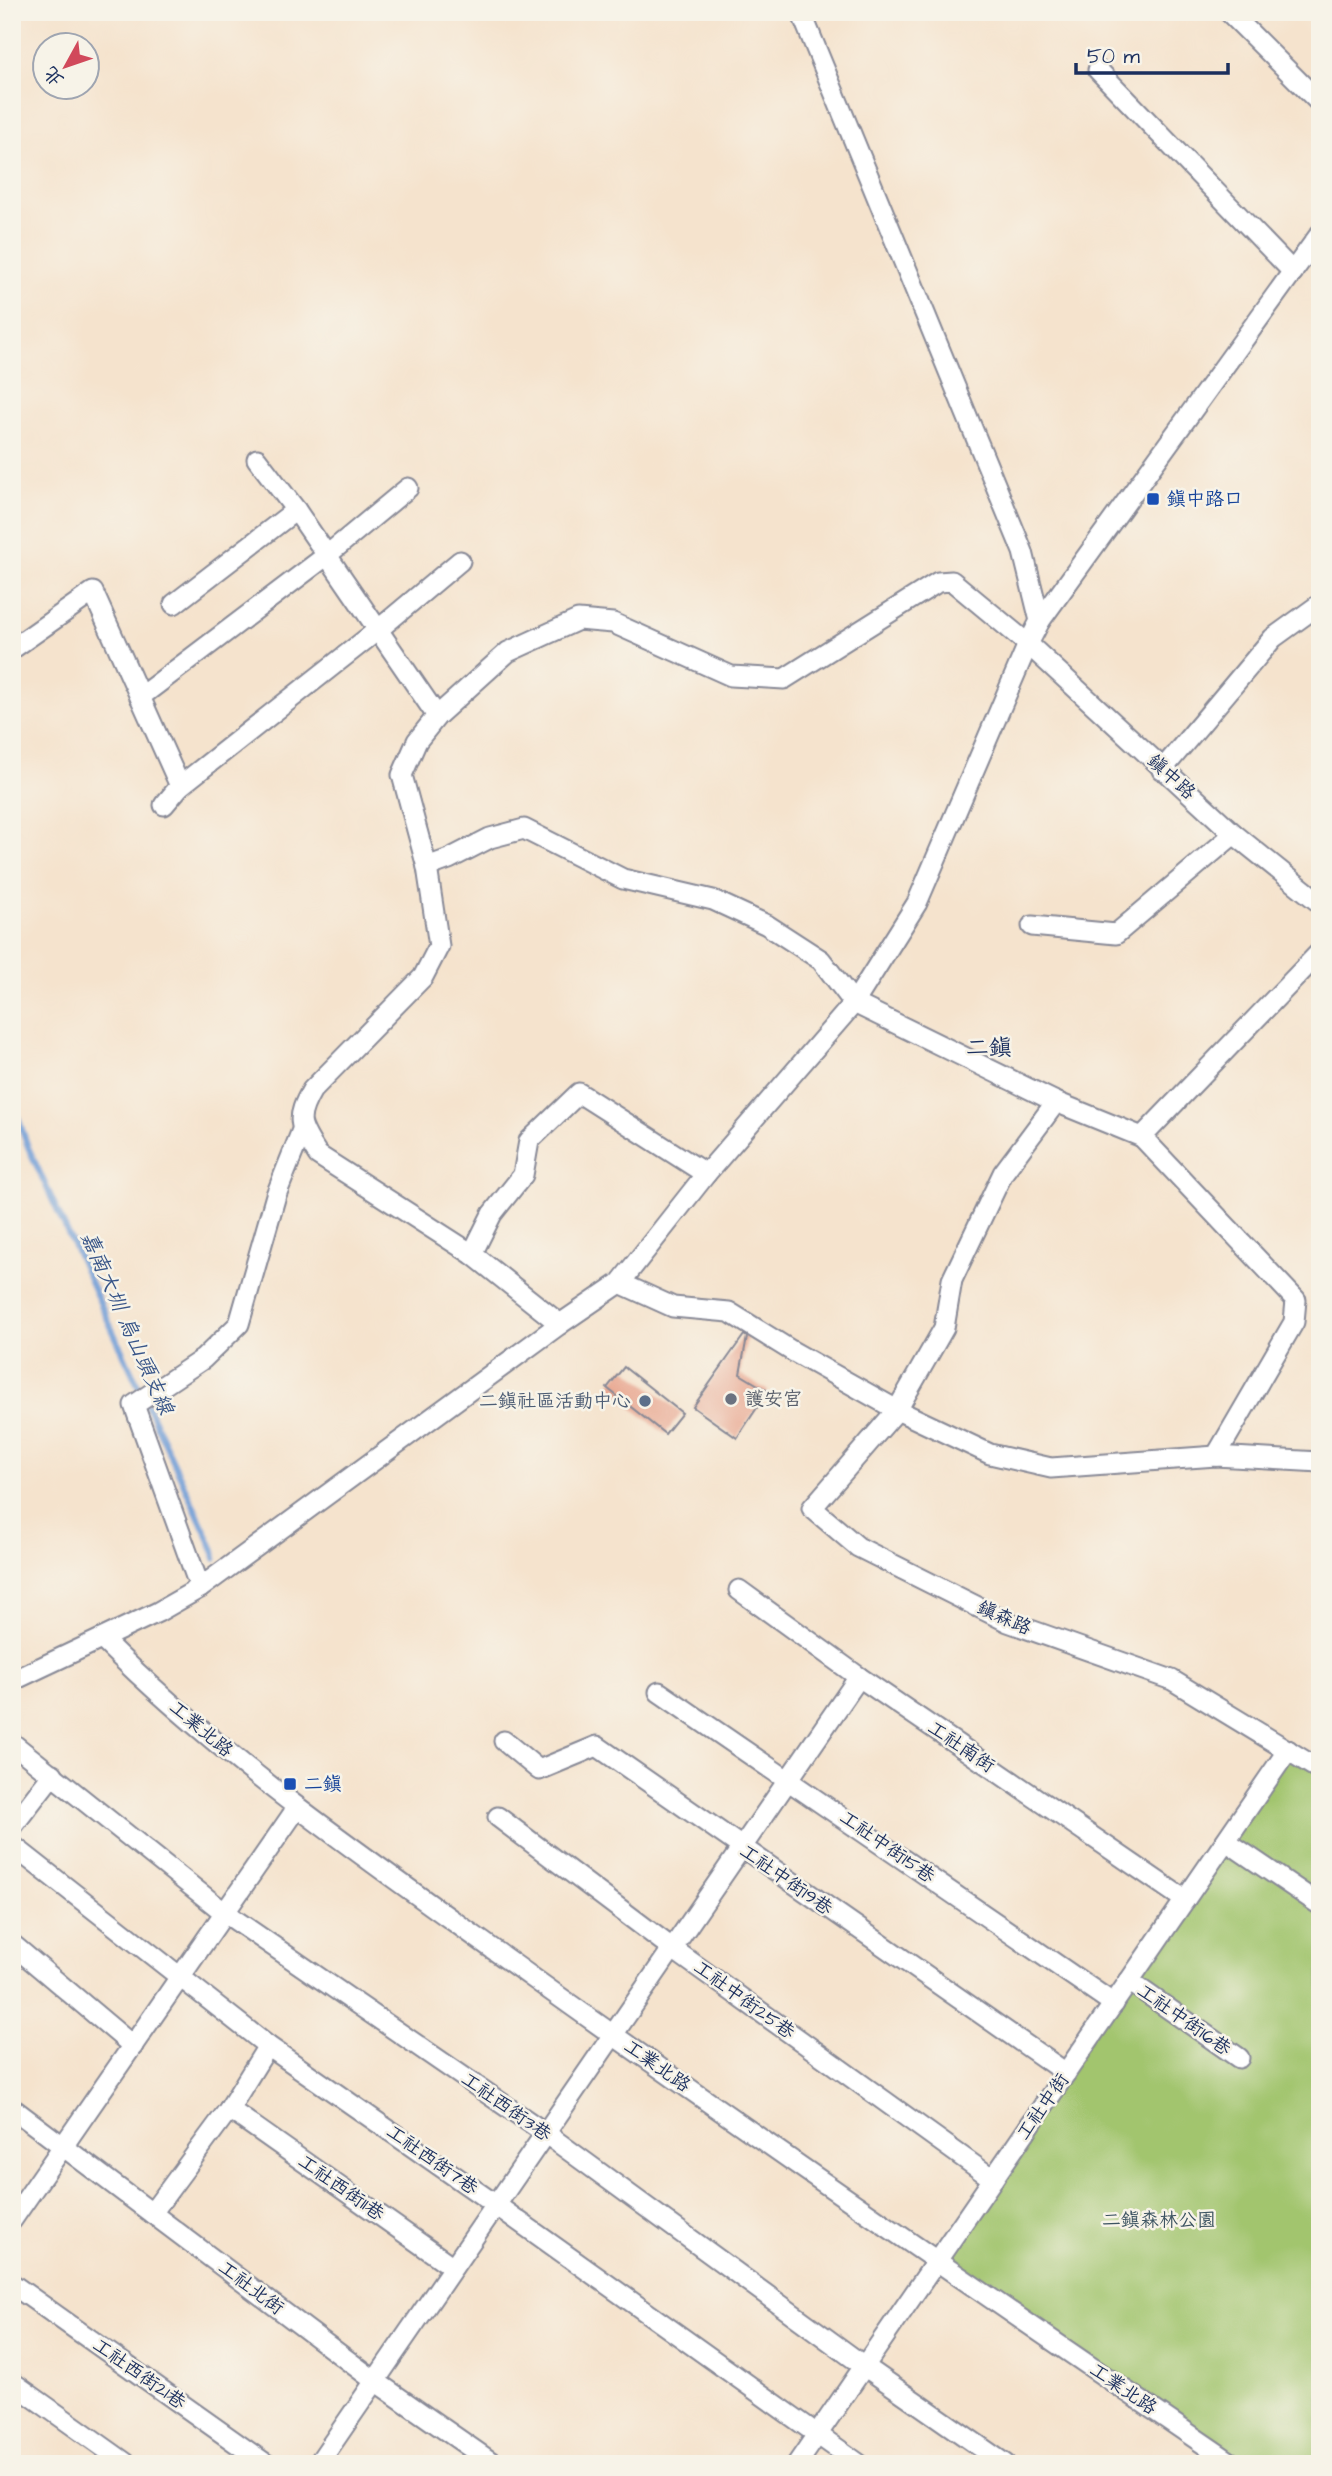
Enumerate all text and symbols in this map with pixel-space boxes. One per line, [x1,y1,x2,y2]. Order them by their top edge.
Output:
north arrow [32,32,102,102]
scale bar [1076,32,1229,76]
text: 50 m [1087,42,1141,71]
text: 北 [38,60,71,92]
place label: 鎮中路口 [1167,486,1243,513]
marker: 鎮中路口 [1145,491,1161,507]
street label: 鎮中路 [1141,748,1201,806]
district label: 二鎮 [966,1032,1012,1064]
water label: 嘉南大圳 烏山頭支線 [74,1227,181,1420]
place label: 護安宮 [745,1386,802,1413]
place label: 二鎮社區活動中心 [479,1388,631,1415]
marker: 護安宮 [723,1391,739,1407]
marker: 二鎮社區活動中心 [637,1393,653,1409]
street label: 鎮森路 [972,1594,1036,1642]
street label: 工業北路 [163,1694,239,1764]
street label: 工社南街 [922,1715,1000,1779]
place label: 二鎮 [304,1771,342,1798]
marker: 二鎮 [282,1776,298,1792]
street label: 工社中街15巷 [834,1804,940,1890]
street label: 工社中街19巷 [734,1838,838,1922]
street label: 工社中街25巷 [688,1954,800,2046]
street label: 工社中街16巷 [1131,1978,1237,2062]
street label: 工業北路 [618,2033,696,2099]
street label: 工社西街3巷 [455,2066,557,2148]
street label: 工社中街 [1010,2068,1076,2146]
street label: 工社西街7巷 [381,2118,483,2202]
street label: 工社西街11巷 [292,2148,390,2228]
park label: 二鎮森林公園 [1102,2207,1216,2234]
street label: 工社北街 [213,2254,289,2322]
street label: 工社西街21巷 [87,2332,191,2416]
street label: 工業北路 [1084,2357,1162,2421]

